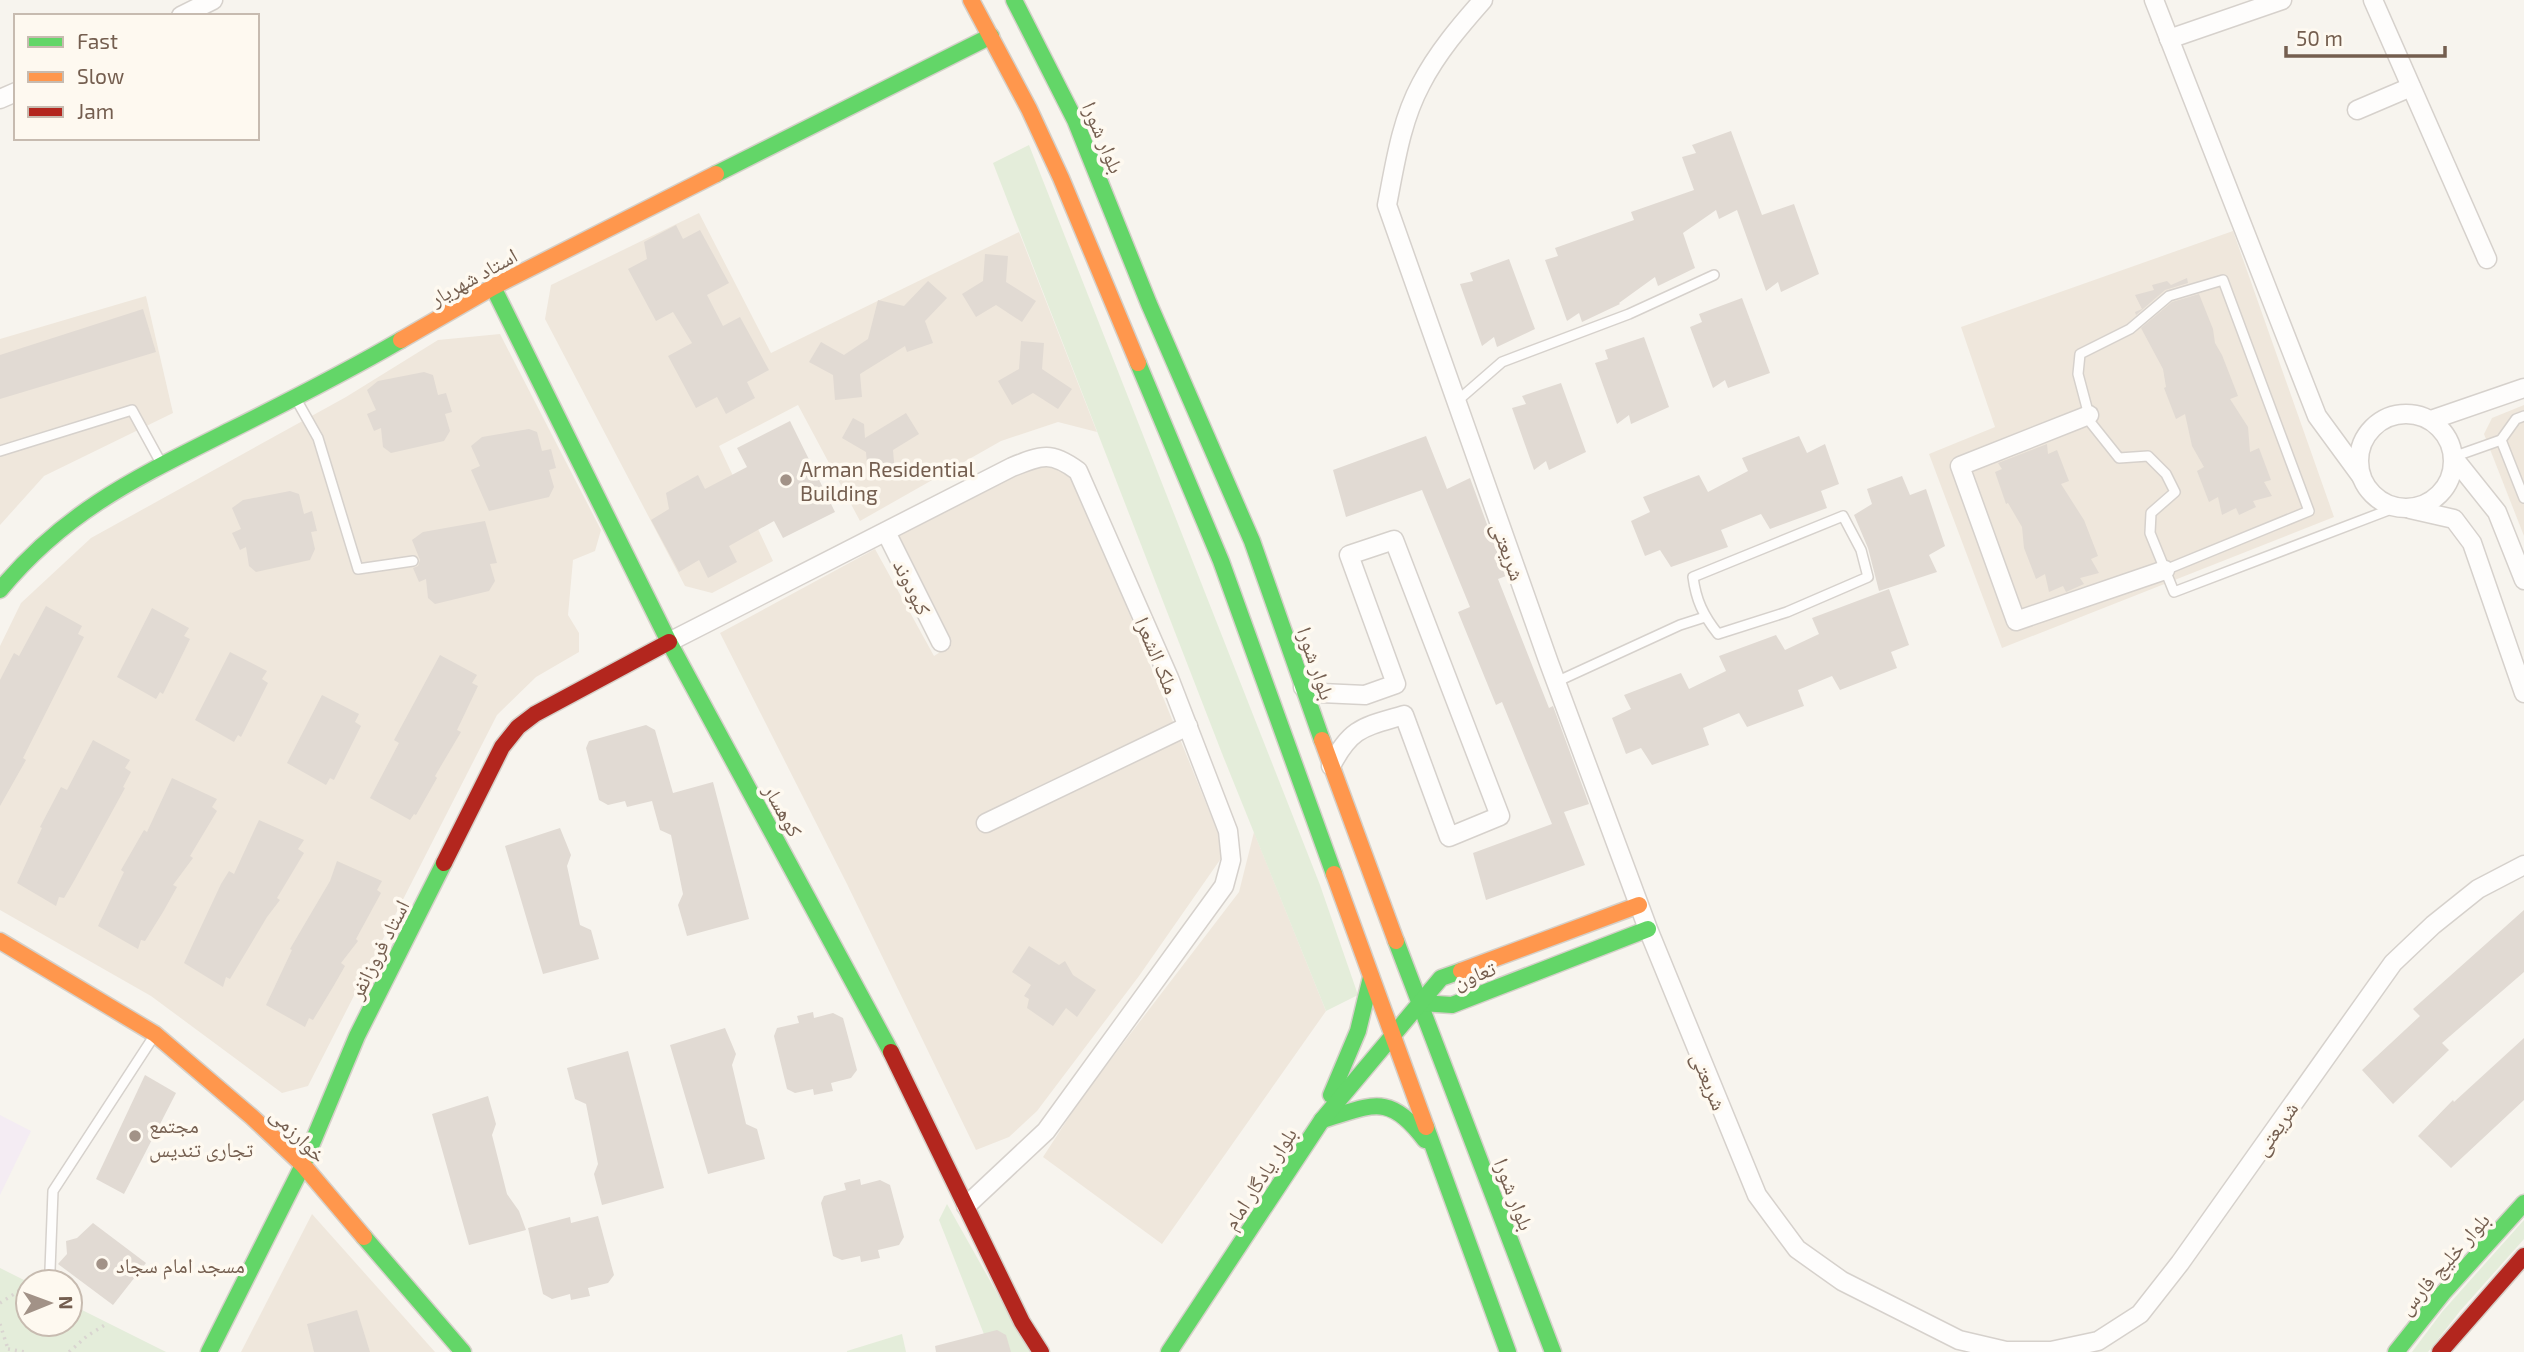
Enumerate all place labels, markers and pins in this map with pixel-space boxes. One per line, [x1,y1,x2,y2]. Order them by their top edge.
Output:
place label: Arman Residential Building [800,456,976,505]
marker: Arman Residential Building [778,472,794,488]
place label: مجتمع تجاری تندیس [149,1112,253,1163]
marker: مجتمع تجاری تندیس [127,1128,143,1144]
place label: مسجد امام سجاد [116,1252,245,1280]
marker: مسجد امام سجاد [94,1256,110,1272]

